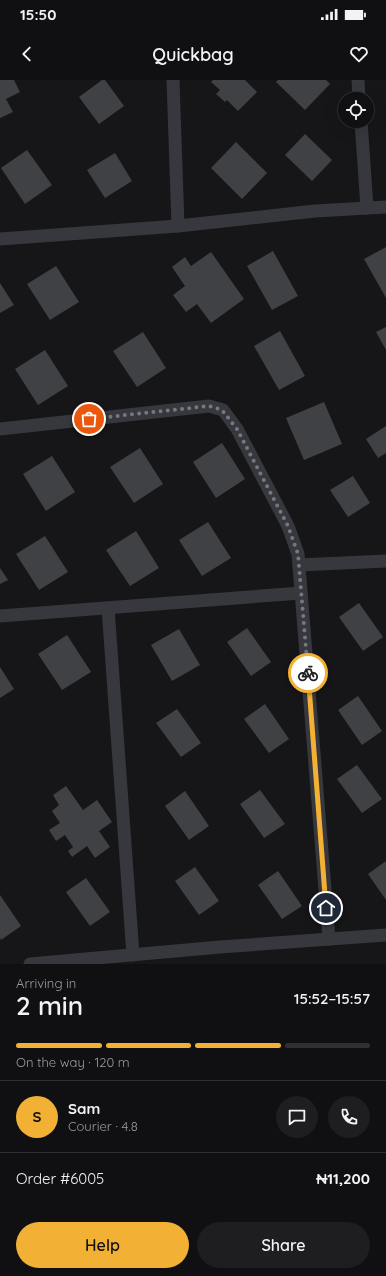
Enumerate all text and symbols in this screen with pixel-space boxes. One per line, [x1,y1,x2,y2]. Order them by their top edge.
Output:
text: 15:50 [20,5,56,24]
icon: back [16,43,38,65]
text: Quickbag [152,43,234,66]
icon: heart [348,43,370,65]
map controls [338,92,374,128]
button: locate [338,92,374,128]
pin [72,402,106,436]
icon: bag [78,408,100,430]
courier [288,653,328,693]
icon: bike [297,662,319,684]
pin [309,891,343,925]
icon: home [315,897,337,919]
text: Arriving in [16,975,76,991]
text: 2 min [16,989,83,1022]
text: 15:52–15:57 [294,989,370,1008]
text: On the way · 120 m [16,1054,130,1070]
button: chat [276,1096,318,1138]
button: phone [328,1096,370,1138]
text: Sam [68,1099,100,1118]
text: S [33,1107,41,1126]
text: Courier · 4.8 [68,1118,138,1134]
text: Order #6005 [16,1169,104,1188]
text: ₦11,200 [316,1169,370,1188]
button: Help [16,1222,189,1268]
button: Share [197,1222,370,1268]

